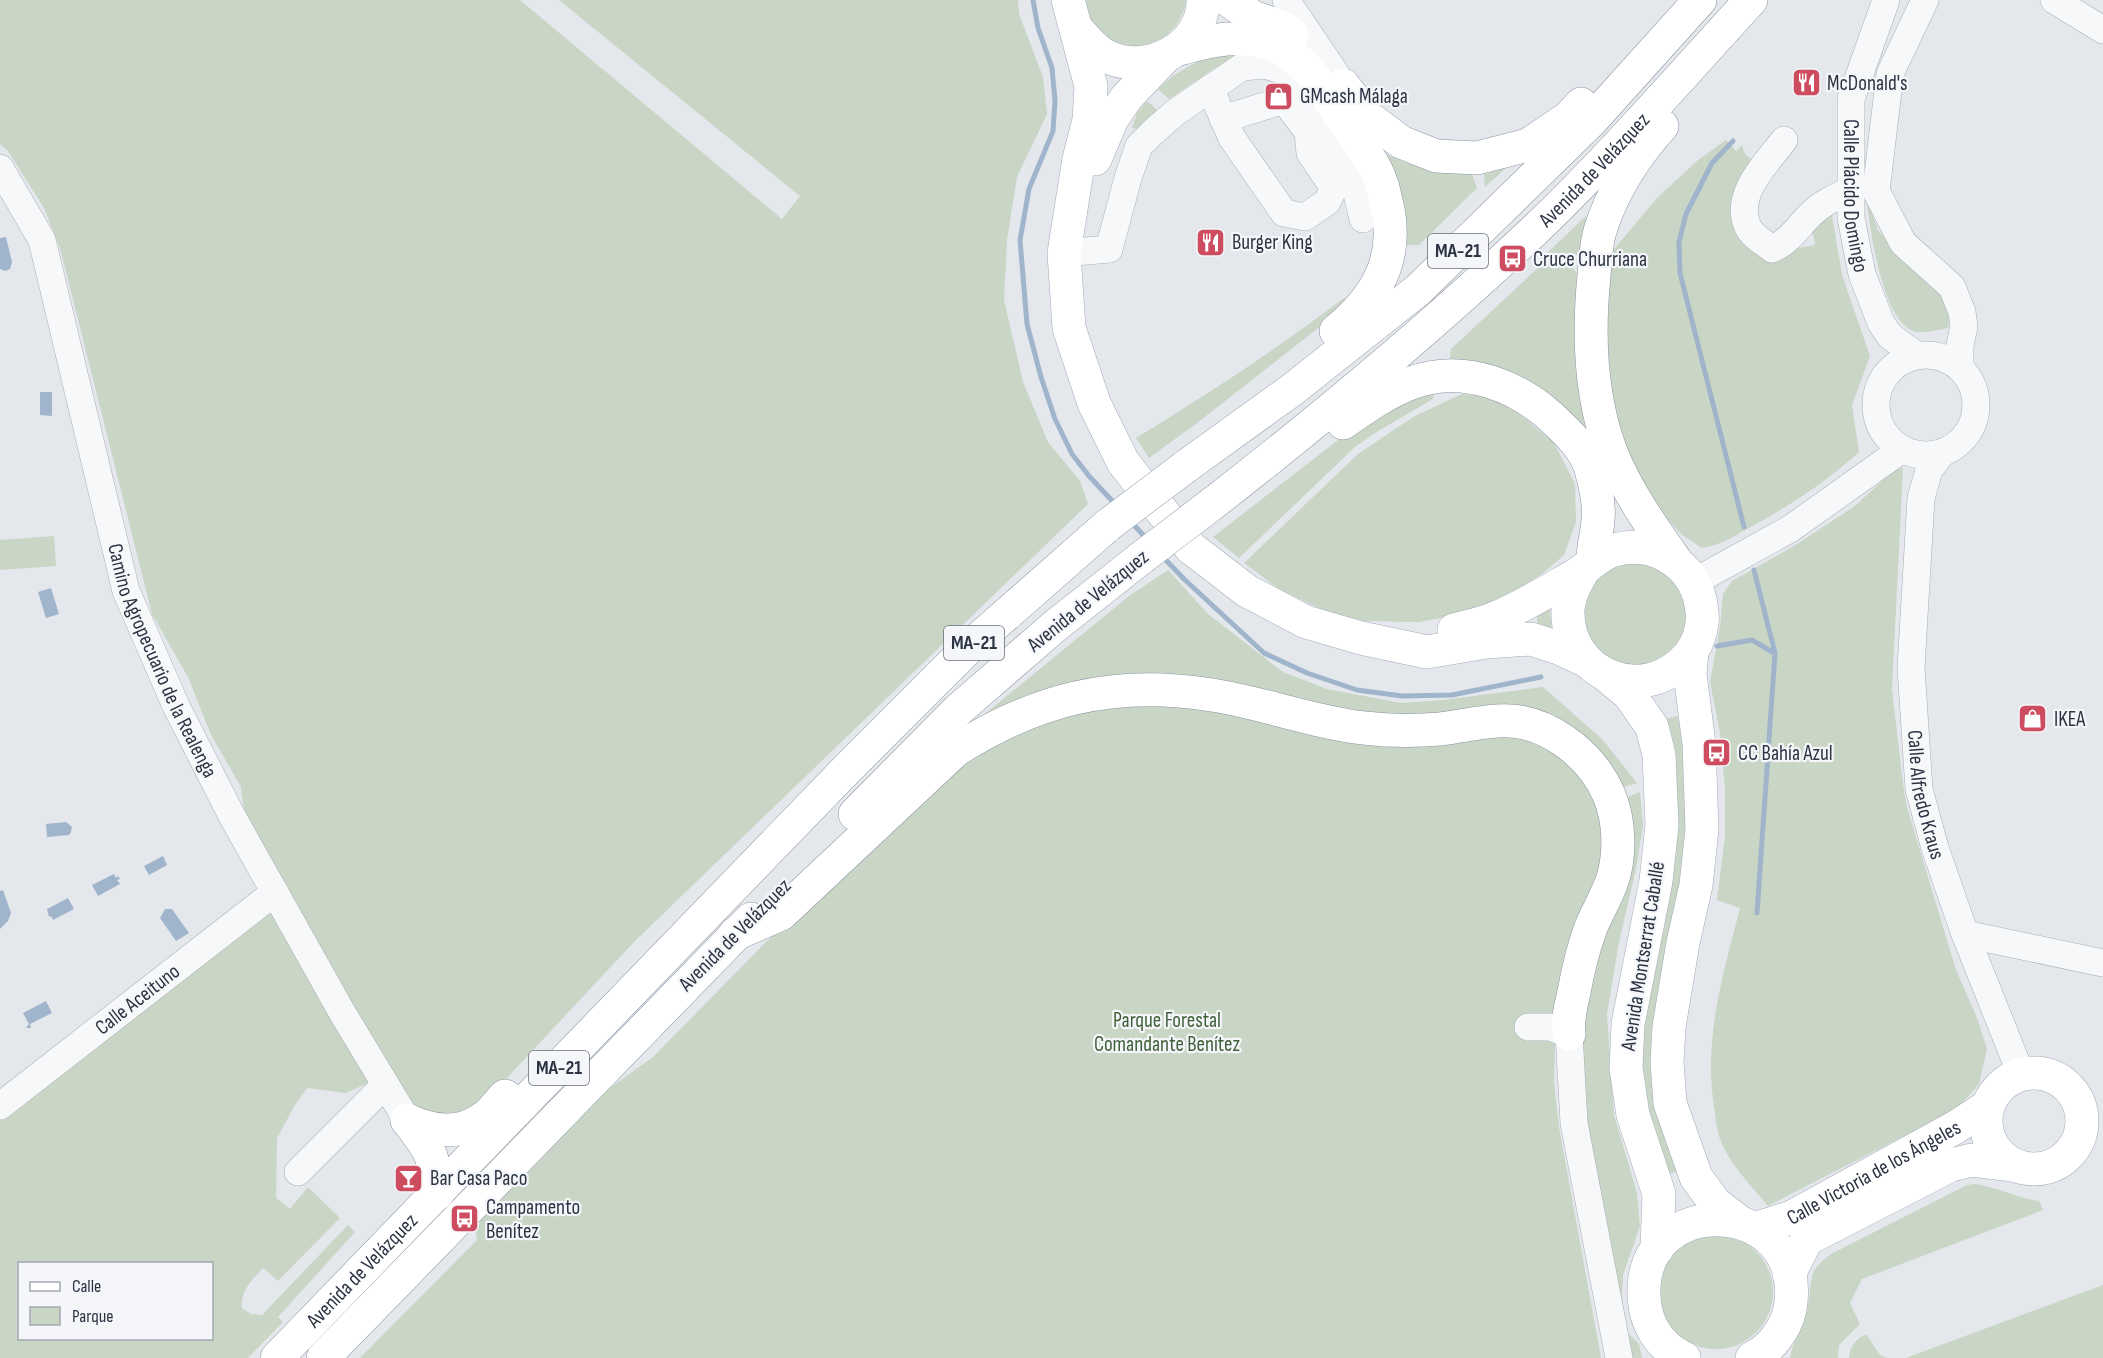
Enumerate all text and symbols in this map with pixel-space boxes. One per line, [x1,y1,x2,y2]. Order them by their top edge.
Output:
restaurant icon: McDonald's [1790,67,1822,99]
place label: McDonald's [1827,71,1908,96]
shop icon: GMcash Málaga [1263,80,1295,112]
place label: GMcash Málaga [1300,84,1408,109]
street label: Avenida de Velázquez [1533,107,1655,233]
street label: Calle Plácido Domingo [1839,119,1874,274]
restaurant icon: Burger King [1195,226,1227,258]
place label: Burger King [1232,230,1313,255]
road number: MA-21 [1428,234,1488,268]
bus stop icon: Cruce Churriana [1496,243,1528,275]
place label: Cruce Churriana [1533,247,1647,272]
street label: Camino Agropecuario de la Realenga [103,541,223,782]
street label: Avenida de Velázquez [1022,544,1154,658]
road number: MA-21 [944,626,1004,660]
shop icon: IKEA [2017,703,2049,735]
place label: IKEA [2054,707,2086,732]
street label: Calle Alfredo Kraus [1903,729,1950,863]
bus stop icon: CC Bahía Azul [1701,737,1733,769]
place label: CC Bahía Azul [1738,741,1833,766]
street label: Avenida Montserrat Caballé [1616,860,1670,1053]
street label: Avenida de Velázquez [673,873,797,997]
street label: Calle Aceituno [90,958,185,1040]
park label: Parque Forestal Comandante Benítez [1094,1008,1241,1057]
road number: MA-21 [529,1051,589,1085]
street label: Calle Victoria de los Ángeles [1782,1114,1965,1230]
bar icon: Bar Casa Paco [393,1162,425,1194]
place label: Bar Casa Paco [430,1166,527,1191]
place label: Campamento Benítez [486,1195,580,1244]
bus stop icon: Campamento Benítez [449,1203,481,1235]
street label: Avenida de Velázquez [300,1208,423,1333]
legend [18,1262,213,1340]
text: Calle [72,1276,101,1297]
text: Parque [72,1306,113,1327]

